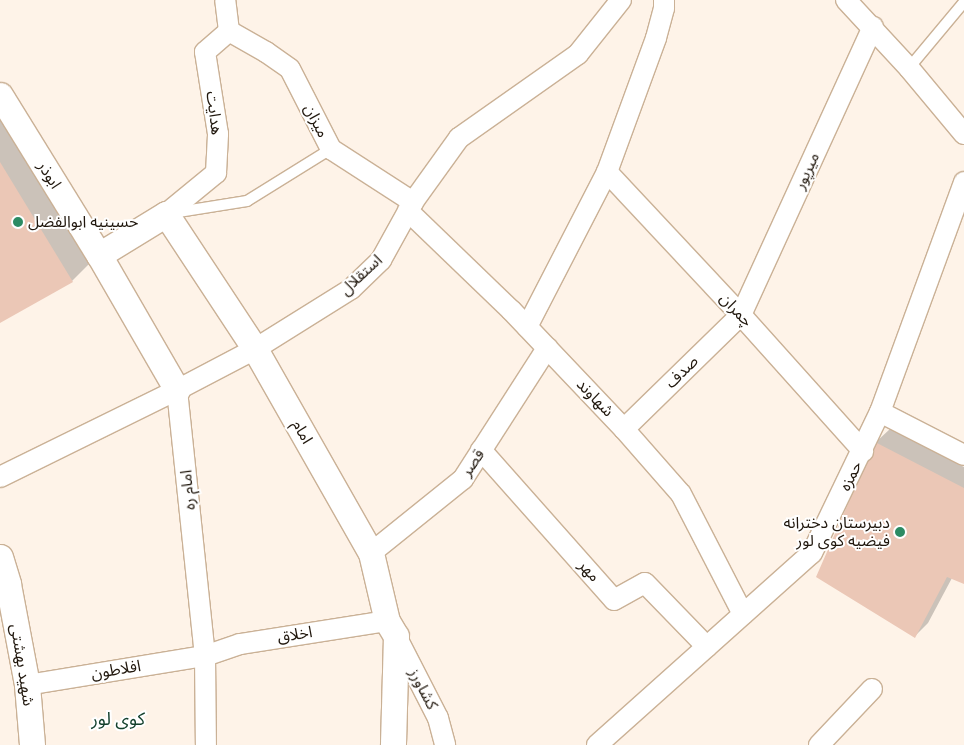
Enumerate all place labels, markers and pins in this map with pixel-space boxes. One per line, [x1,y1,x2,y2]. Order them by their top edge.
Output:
place label: حسینیه ابوالفضل [28,212,139,232]
marker: حسینیه ابوالفضل [12,216,24,228]
place label: دبیرستان دخترانه فیضیه کوی لور [783,513,890,551]
marker: دبیرستان دخترانه فیضیه کوی لور [894,526,906,538]

